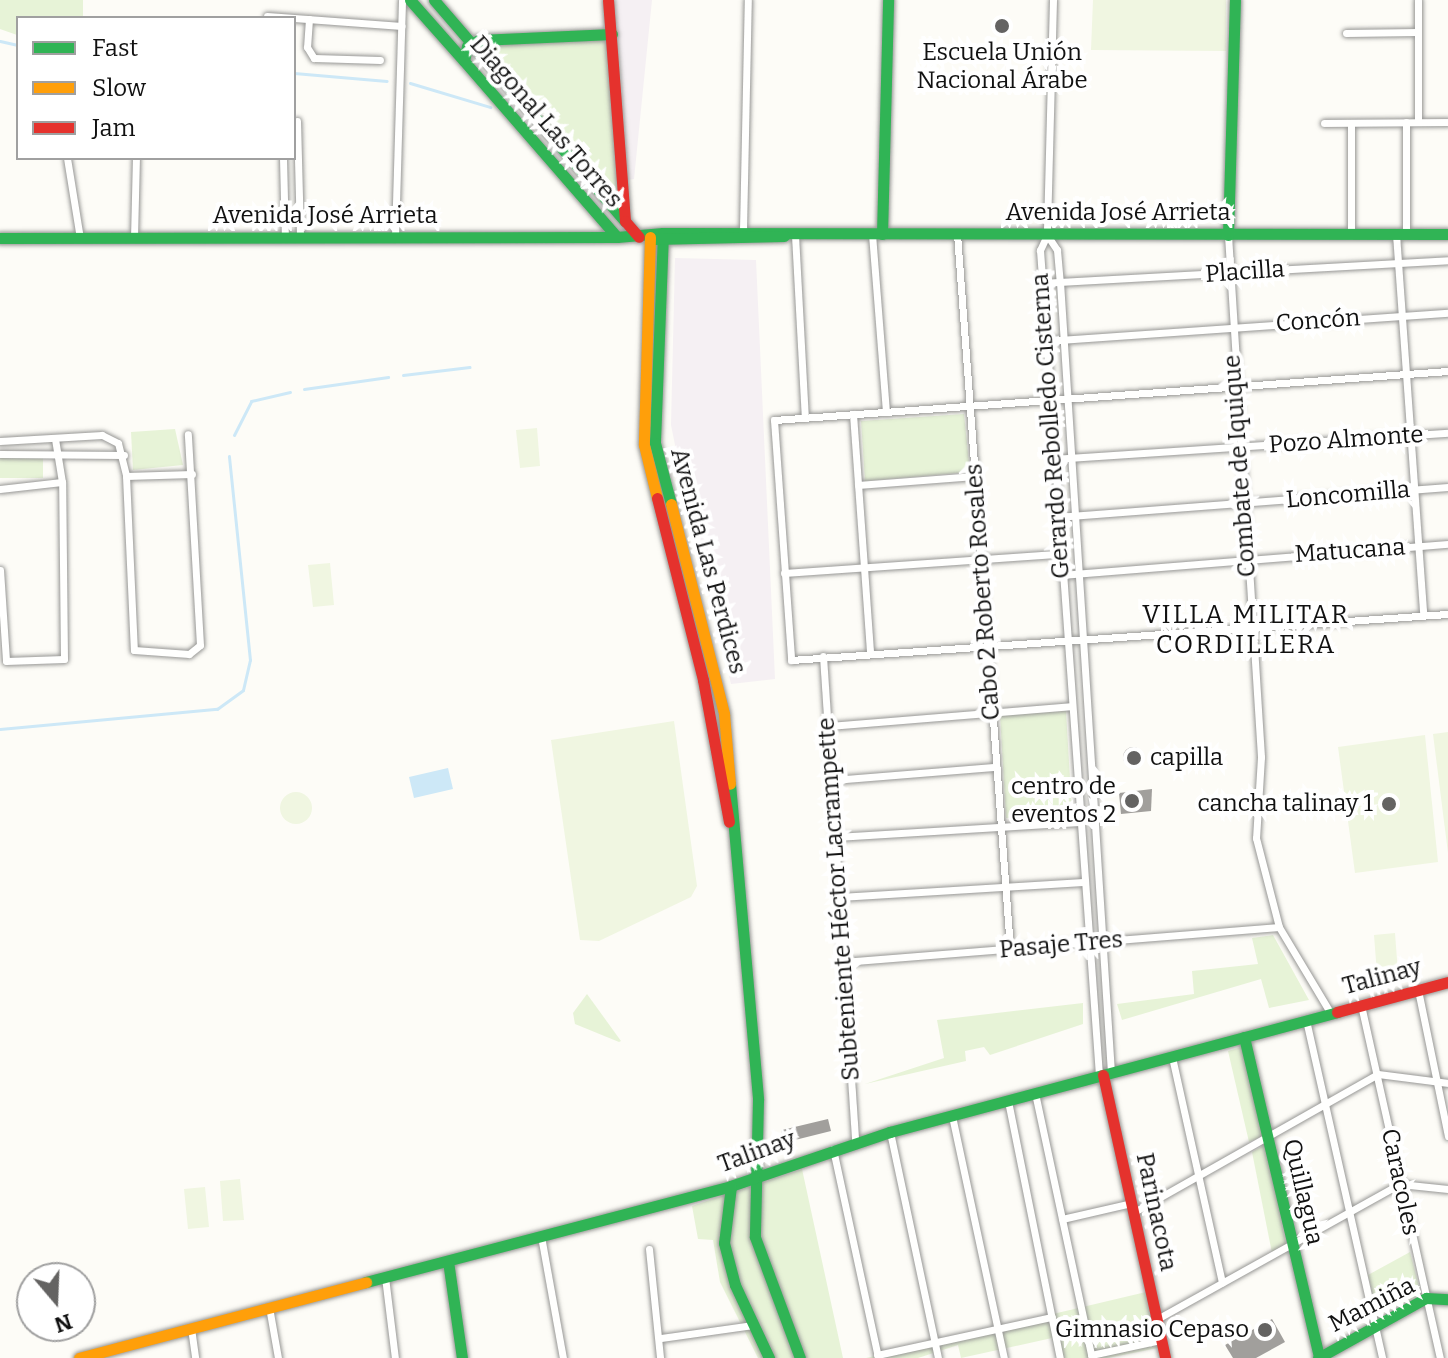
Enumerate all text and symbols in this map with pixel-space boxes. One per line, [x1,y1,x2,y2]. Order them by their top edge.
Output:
legend [16,16,296,160]
marker: Escuela Unión Nacional Árabe [993,17,1011,35]
street label: Diagonal Las Torres [464,30,628,214]
text: Fast [92,34,138,62]
place label: Escuela Unión Nacional Árabe [916,39,1088,95]
text: Slow [92,74,146,102]
text: Jam [92,114,135,142]
street label: Avenida José Arrieta [1005,199,1231,227]
street label: Avenida José Arrieta [212,202,438,230]
street label: Placilla [1204,255,1286,289]
street label: Gerardo Rebolledo Cisterna [1026,272,1076,580]
street label: Concón [1275,304,1361,338]
street label: Combate de Iquique [1218,354,1262,578]
street label: Pozo Almonte [1268,420,1424,460]
street label: Avenida Las Perdices [664,445,752,677]
street label: Cabo 2 Roberto Rosales [960,463,1006,721]
street label: Loncomilla [1285,475,1411,515]
street label: Matucana [1294,533,1406,569]
district label: VILLA MILITAR CORDILLERA [1142,599,1350,660]
street label: Subteniente Héctor Lacrampette [812,716,866,1082]
place label: capilla [1150,744,1223,772]
marker: capilla [1125,749,1143,767]
place label: centro de eventos 2 [1011,773,1116,829]
place label: cancha talinay 1 [1198,790,1373,818]
marker: centro de eventos 2 [1123,792,1141,810]
marker: cancha talinay 1 [1380,795,1398,813]
street label: Pasaje Tres [998,925,1124,965]
street label: Talinay [1340,953,1424,1001]
street label: Talinay [714,1125,800,1179]
street label: Caracoles [1375,1126,1425,1238]
street label: Quillagua [1277,1136,1329,1248]
street label: Parinacota [1129,1150,1183,1274]
north arrow [16,1262,96,1342]
street label: Mamiña [1324,1271,1420,1339]
text: N [51,1308,76,1339]
place label: Gimnasio Cepaso [1055,1316,1249,1344]
marker: Gimnasio Cepaso [1256,1321,1274,1339]

